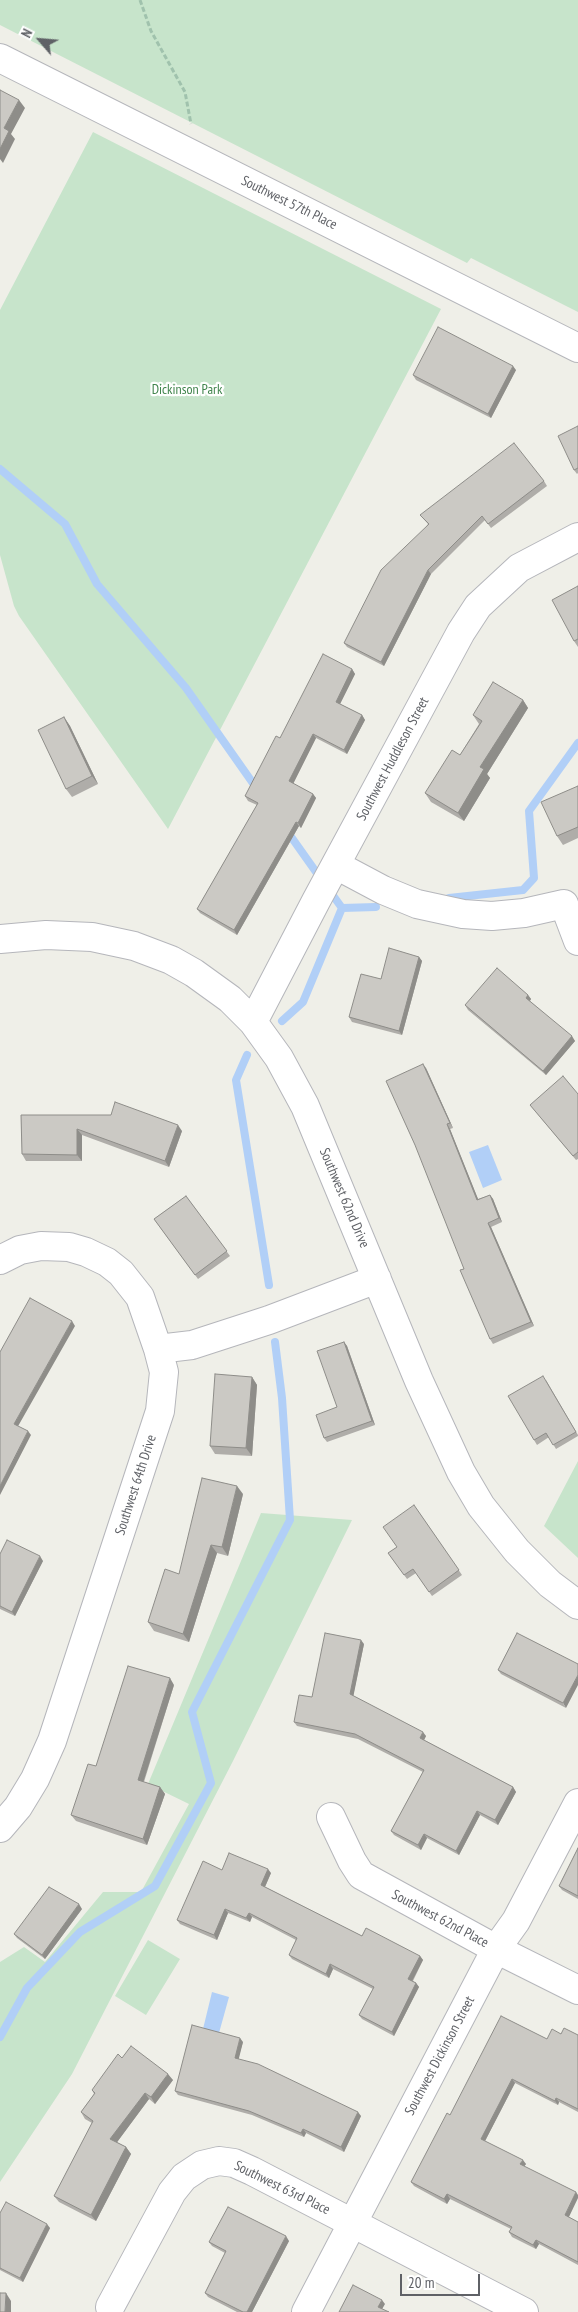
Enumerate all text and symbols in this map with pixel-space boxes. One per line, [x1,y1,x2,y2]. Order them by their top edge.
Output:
north arrow [15,15,65,65]
text: N [17,26,36,41]
street label: Southwest 57th Place [238,172,340,234]
park label: Dickinson Park [152,382,222,398]
street label: Southwest Huddleson Street [353,694,433,824]
street label: Southwest 62nd Drive [315,1146,373,1250]
street label: Southwest 64th Drive [112,1433,160,1537]
street label: Southwest 62nd Place [389,1886,491,1952]
street label: Southwest Dickinson Street [401,1994,479,2118]
street label: Southwest 63rd Place [231,2157,333,2219]
scale bar [403,2264,483,2296]
text: 20 m [408,2273,434,2292]

